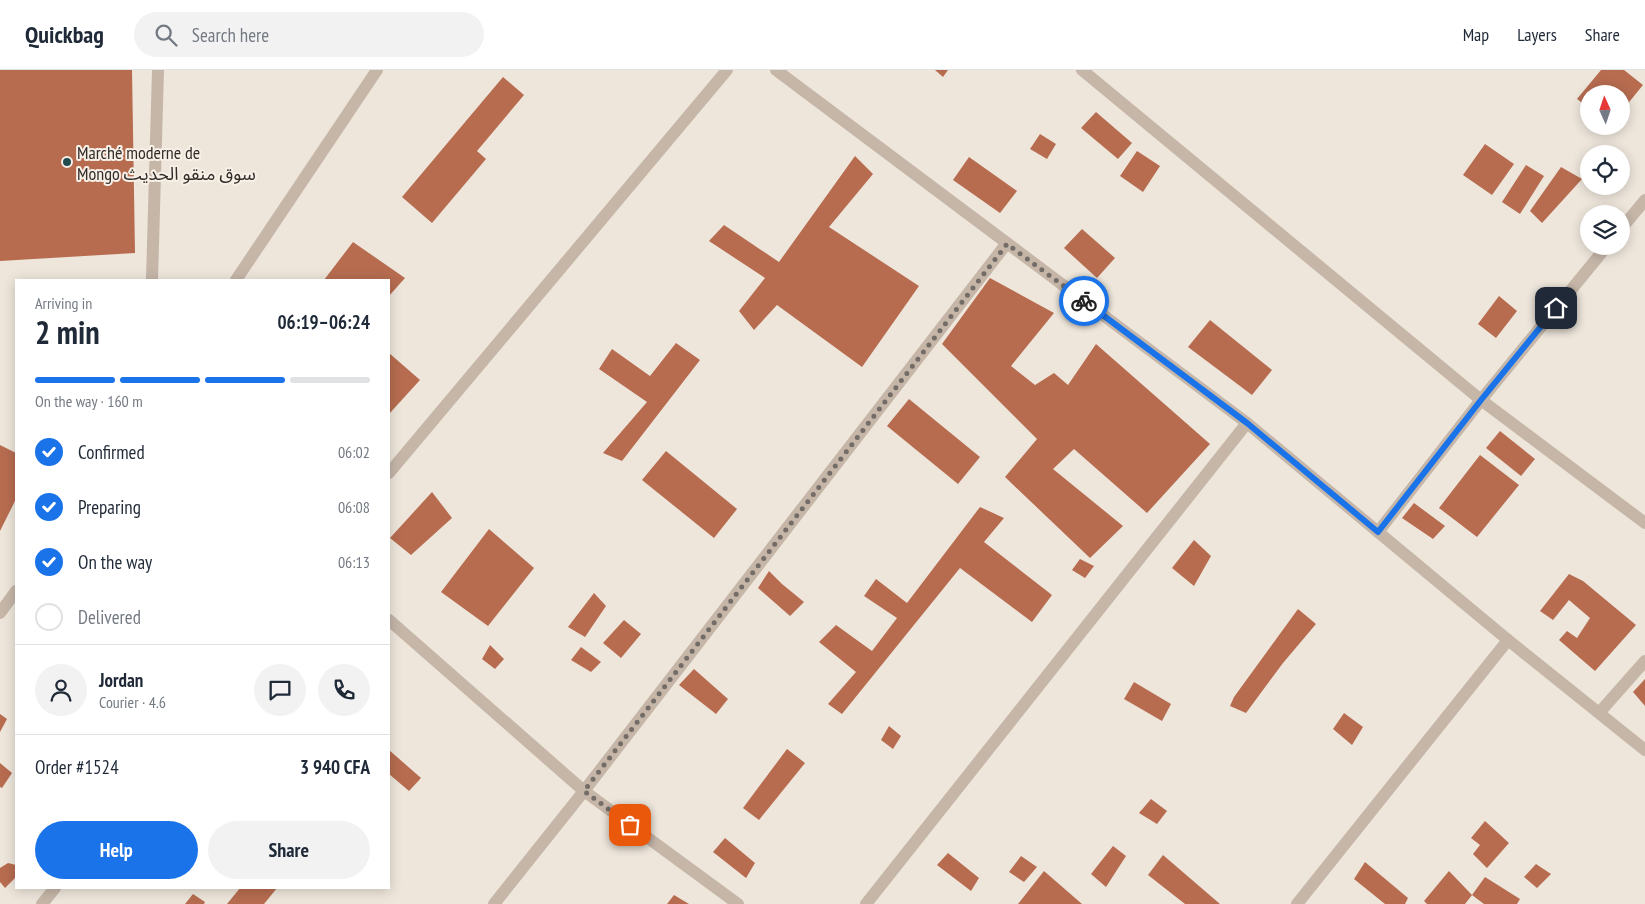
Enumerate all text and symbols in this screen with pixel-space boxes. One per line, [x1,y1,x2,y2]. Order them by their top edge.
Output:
search box [134,12,484,57]
text: Quickbag [25,19,104,50]
icon: search [152,21,180,49]
text: Search here [192,23,269,47]
text: Map [1463,23,1489,46]
text: Layers [1517,23,1557,46]
text: Share [1585,23,1620,46]
north arrow [1580,85,1630,135]
map controls [1580,85,1630,255]
place label: Marché moderne de Mongo سوق منقو الحديث [77,141,256,185]
button: locate [1580,145,1630,195]
marker: Marché moderne de Mongo سوق منقو الحديث [61,156,73,168]
button: layers [1580,205,1630,255]
courier [1059,276,1109,326]
icon: bike [1070,287,1098,315]
pin [1535,287,1577,329]
text: Arriving in [35,293,92,313]
icon: home [1542,294,1570,322]
text: 06:19–06:24 [277,310,370,334]
text: 2 min [35,311,100,353]
text: On the way · 160 m [35,391,143,411]
icon: check [35,438,63,466]
text: Confirmed [78,440,145,464]
text: 06:02 [338,442,370,462]
icon: check [35,493,63,521]
text: Preparing [78,495,141,519]
text: 06:08 [338,497,370,517]
icon: check [35,548,63,576]
text: On the way [78,550,152,574]
text: 06:13 [338,552,370,572]
text: Delivered [78,605,141,629]
button: person [35,664,87,716]
button: chat [254,664,306,716]
button: phone [318,664,370,716]
text: Jordan [99,668,143,692]
text: Courier · 4.6 [99,692,166,712]
text: Order #1524 [35,755,119,779]
text: 3 940 CFA [300,755,370,779]
pin [609,804,651,846]
icon: bag [616,811,644,839]
button: Help [35,821,198,879]
button: Share [208,821,370,879]

